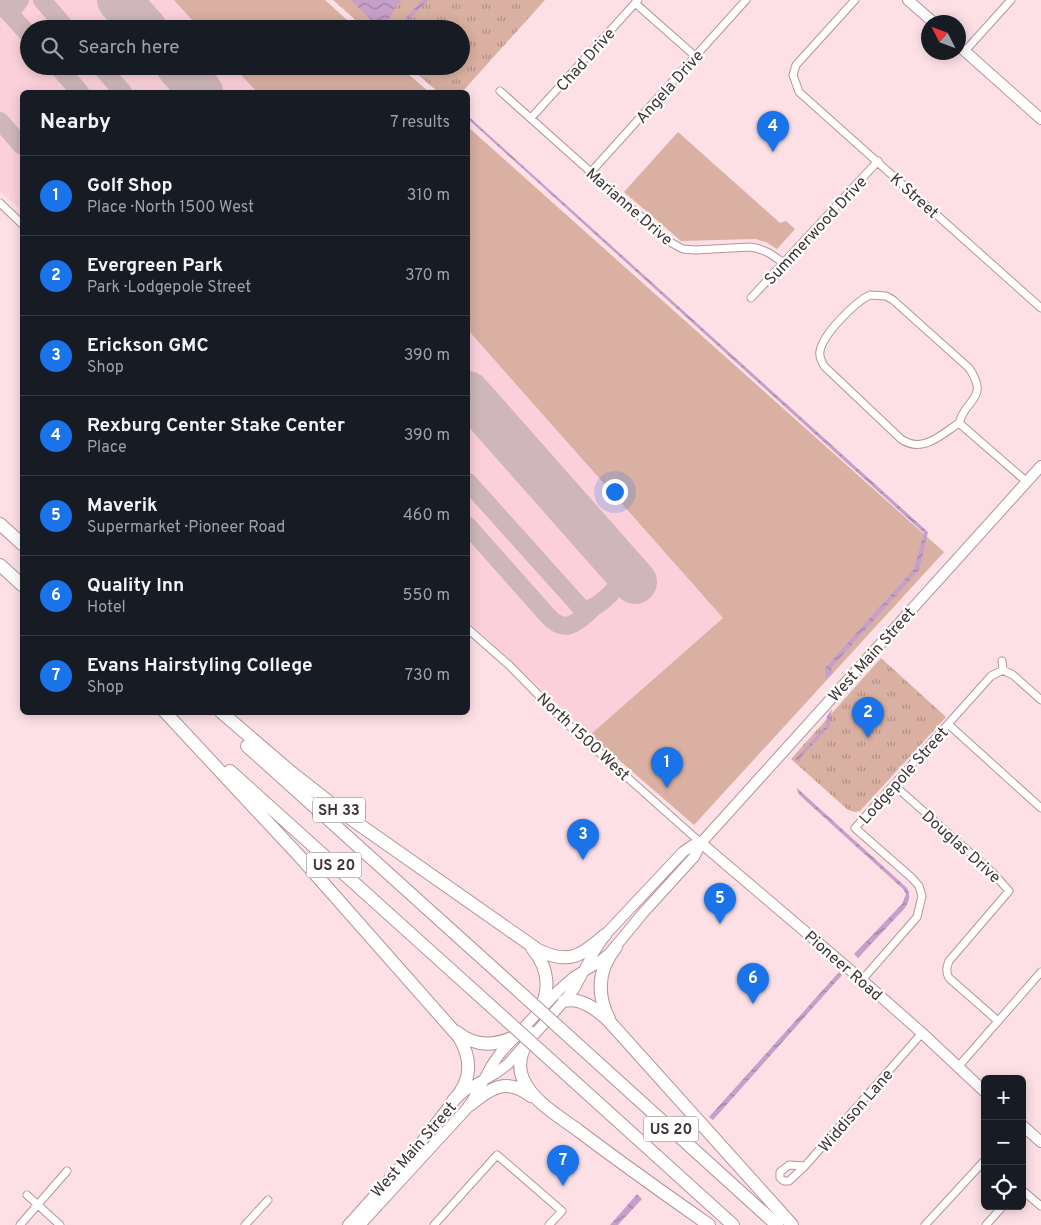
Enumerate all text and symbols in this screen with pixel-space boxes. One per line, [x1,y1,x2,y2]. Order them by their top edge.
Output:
north arrow [921,15,966,60]
search box [20,20,470,75]
street label: Chad Drive [553,24,620,96]
icon: search [38,34,66,62]
text: Search here [78,36,180,60]
street label: Angela Drive [632,46,709,128]
text: Nearby [40,109,111,136]
pin: 4 [757,111,789,152]
text: 7 results [390,113,450,133]
street label: Marianne Drive [581,164,676,251]
street label: K Street [885,170,942,223]
street label: Summerwood Drive [761,173,872,290]
text: Golf Shop [87,174,172,198]
text: 1 [53,186,59,206]
text: 310 m [407,186,450,206]
text: Place · North 1500 West [87,198,254,218]
text: Evergreen Park [87,254,223,278]
text: 2 [51,266,61,286]
text: 370 m [405,266,450,286]
text: Park · Lodgepole Street [87,278,251,298]
text: Erickson GMC [87,334,209,358]
text: 3 [51,346,61,366]
text: 390 m [404,346,450,366]
text: Shop [87,358,124,378]
text: Rexburg Center Stake Center [87,414,345,438]
text: 4 [51,426,61,446]
text: 390 m [404,426,450,446]
text: Place [87,438,127,458]
your location [602,479,628,505]
text: Maverik [87,494,158,518]
text: 5 [51,506,61,526]
text: 460 m [403,506,450,526]
text: Supermarket · Pioneer Road [87,518,285,538]
text: Quality Inn [87,574,184,598]
text: 6 [51,586,61,606]
text: 550 m [403,586,450,606]
text: Hotel [87,598,126,618]
street label: West Main Street [825,604,920,707]
text: Evans Hairstyling College [87,654,313,678]
text: 7 [52,666,60,686]
text: 730 m [405,666,450,686]
text: Shop [87,678,124,698]
street label: North 1500 West [532,689,633,786]
pin: 2 [852,697,884,738]
street label: Lodgepole Street [856,724,953,829]
pin: 1 [651,747,683,788]
road number: SH 33 [313,798,365,822]
street label: Douglas Drive [917,807,1004,888]
pin: 3 [567,819,599,860]
road number: US 20 [306,852,362,878]
pin: 5 [704,883,736,924]
street label: Pioneer Road [800,927,886,1006]
pin: 6 [737,963,769,1004]
street label: Widdison Lane [815,1066,898,1157]
map controls [981,1075,1026,1210]
button: + [981,1075,1026,1120]
street label: West Main Street [367,1098,462,1202]
road number: US 20 [644,1116,698,1142]
button: − [981,1120,1026,1165]
pin: 7 [547,1145,579,1186]
button: locate [981,1165,1026,1210]

